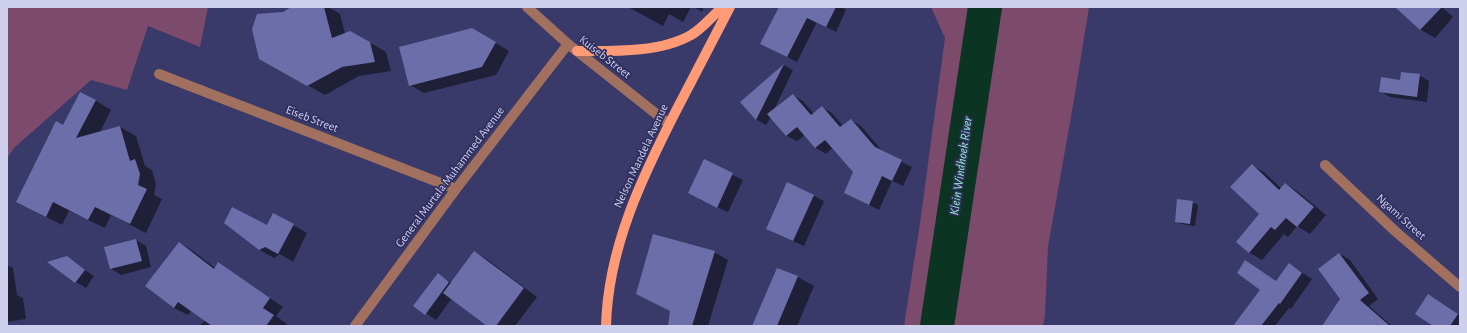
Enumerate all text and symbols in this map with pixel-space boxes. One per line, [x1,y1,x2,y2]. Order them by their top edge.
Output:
street label: Kuiseb Street [576,32,634,82]
street label: Eiseb Street [284,102,340,136]
street label: Nelson Mandela Avenue [611,102,671,210]
street label: General Murtala Muhammed Avenue [392,104,508,250]
water label: Klein Windhoek River [946,116,976,216]
street label: Ngami Street [1373,191,1429,243]

